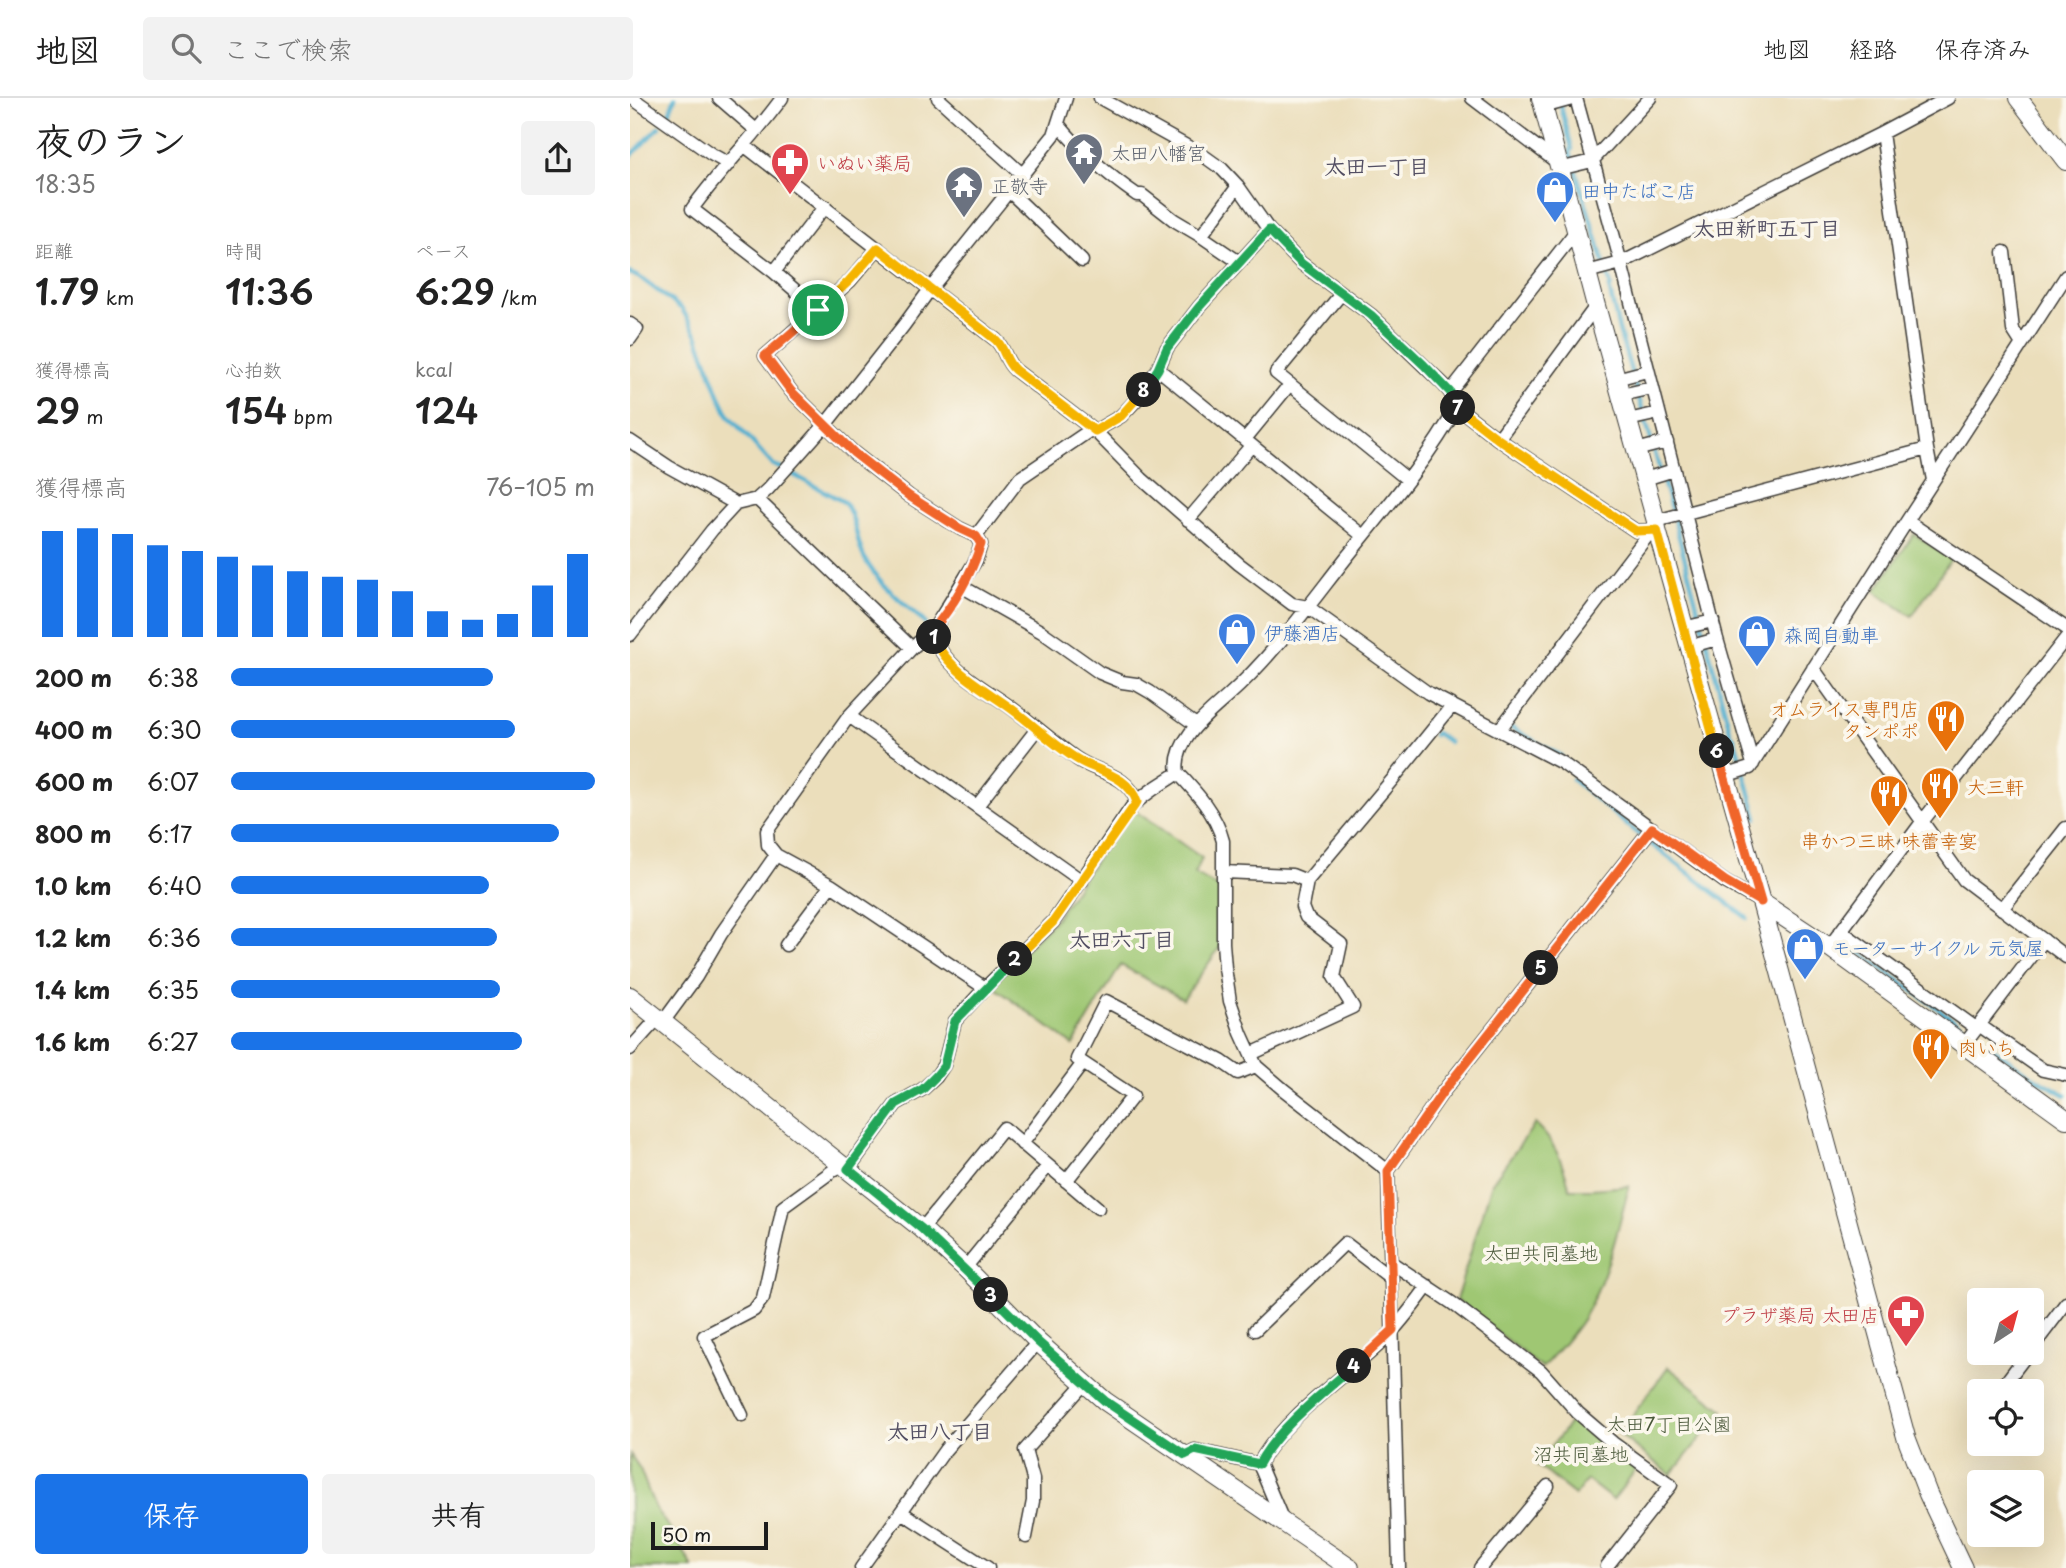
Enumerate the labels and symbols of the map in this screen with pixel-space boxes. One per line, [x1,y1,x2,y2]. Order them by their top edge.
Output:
temple icon: 太田八幡宮 [1063,131,1105,186]
place label: 太田八幡宮 [1111,138,1206,166]
pharmacy icon: いぬい薬局 [769,141,811,196]
place label: いぬい薬局 [817,148,912,176]
district label: 太田一丁目 [1325,149,1430,181]
temple icon: 正敬寺 [943,164,985,219]
shop icon: 田中たばこ店 [1534,169,1576,224]
place label: 正敬寺 [991,171,1048,199]
place label: 田中たばこ店 [1582,176,1696,204]
district label: 太田新町五丁目 [1694,211,1841,243]
pin [788,280,848,340]
pin: 8 [1126,372,1162,408]
pin: 7 [1440,390,1476,426]
shop icon: 伊藤酒店 [1216,611,1258,666]
shop icon: 森岡自動車 [1736,613,1778,668]
place label: 伊藤酒店 [1264,618,1340,646]
pin: 1 [916,620,952,654]
place label: 森岡自動車 [1784,620,1879,648]
place label: オムライス専門店 タンポポ [1770,694,1919,744]
restaurant icon: オムライス専門店 タンポポ [1925,698,1967,753]
pin: 6 [1700,734,1734,768]
restaurant icon: 大三軒 [1919,765,1961,820]
place label: 大三軒 [1967,772,2024,800]
restaurant icon: 串かつ三昧 味蕾幸宴 [1868,773,1910,828]
place label: 串かつ三昧 味蕾幸宴 [1800,826,1978,854]
district label: 太田六丁目 [1070,922,1175,954]
shop icon: モーターサイクル 元気屋 [1784,926,1826,981]
place label: モーターサイクル 元気屋 [1832,933,2045,961]
pin: 2 [998,942,1032,976]
pin: 5 [1524,950,1558,986]
restaurant icon: 肉いち [1910,1026,1952,1081]
place label: 肉いち [1958,1033,2015,1061]
park label: 太田共同墓地 [1484,1238,1598,1266]
pin: 3 [974,1278,1008,1312]
north arrow [1967,1288,2044,1365]
pharmacy icon: プラザ薬局 太田店 [1885,1293,1927,1348]
place label: プラザ薬局 太田店 [1721,1300,1879,1328]
pin: 4 [1336,1348,1372,1384]
park label: 太田7丁目公園 [1607,1409,1731,1437]
district label: 太田八丁目 [888,1414,993,1446]
park label: 沼共同墓地 [1533,1439,1629,1467]
scale bar [651,1519,768,1551]

